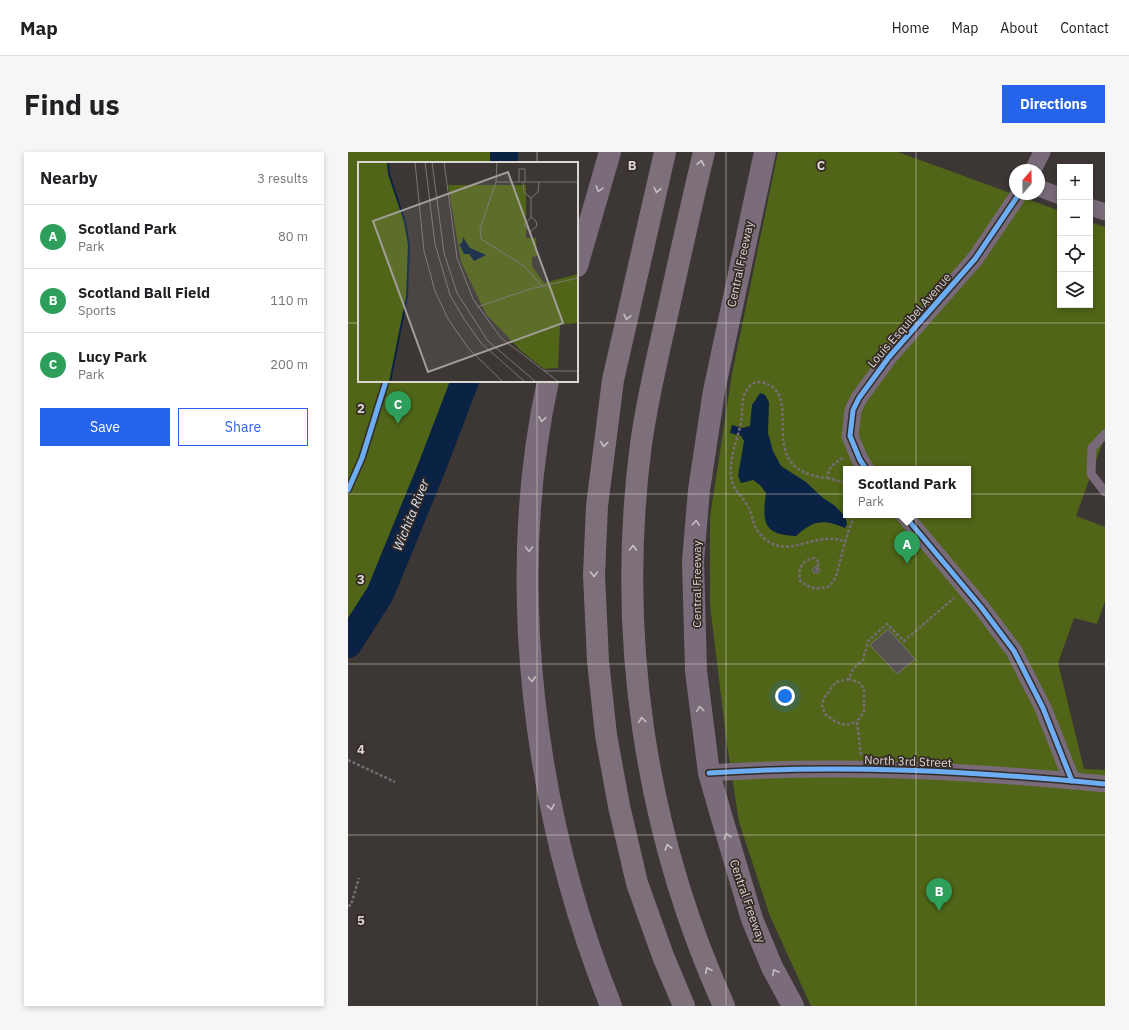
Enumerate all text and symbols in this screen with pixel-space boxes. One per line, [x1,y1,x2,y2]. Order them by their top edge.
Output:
text: Map [20,16,58,40]
text: Home [892,19,929,37]
text: Map [951,19,978,37]
text: About [1000,19,1038,37]
text: Contact [1060,19,1109,37]
button: Directions [1002,85,1105,123]
text: Find us [24,86,120,123]
text: B [628,157,637,174]
text: C [817,157,826,174]
one-way arrow [697,160,705,166]
inset map [358,162,578,382]
north arrow [1009,164,1045,200]
map controls [1057,164,1093,308]
button: + [1057,164,1093,200]
text: Nearby [40,167,98,189]
text: 3 results [257,170,308,187]
one-way arrow [596,186,604,193]
one-way arrow [653,187,661,193]
button: − [1057,200,1093,236]
text: Scotland Park [78,219,177,238]
street label: Central Freeway [724,220,756,308]
text: A [49,228,57,245]
text: 80 m [278,228,308,245]
button: locate [1057,236,1093,272]
text: Park [78,238,104,255]
street label: Louis Esquibel Avenue [864,269,954,370]
button: layers [1057,272,1093,308]
text: Scotland Ball Field [78,283,210,302]
text: B [49,292,57,309]
text: 110 m [270,292,308,309]
text: Sports [78,302,116,319]
one-way arrow [624,313,632,320]
text: Lucy Park [78,347,147,366]
text: C [49,356,57,373]
text: 200 m [270,356,308,373]
text: Park [78,366,104,383]
pin: C [385,391,411,424]
text: 2 [357,400,365,417]
button: Save [40,408,170,446]
button: Share [178,408,308,446]
one-way arrow [538,416,547,422]
one-way arrow [600,441,609,447]
popup [843,466,971,518]
text: Scotland Park [858,474,956,493]
water label: Wichita River [389,476,434,553]
text: Park [858,493,884,510]
one-way arrow [691,520,700,526]
pin: A [894,531,920,564]
street label: Central Freeway [689,540,704,628]
one-way arrow [629,545,637,551]
one-way arrow [525,546,533,552]
text: 3 [357,571,365,588]
one-way arrow [590,571,598,577]
one-way arrow [528,676,537,682]
your location [775,686,795,706]
one-way arrow [696,706,705,712]
one-way arrow [638,717,647,723]
text: 4 [357,741,365,758]
street label: North 3rd Street [864,752,952,770]
one-way arrow [546,804,555,810]
one-way arrow [723,833,732,840]
one-way arrow [664,844,673,851]
street label: Central Freeway [727,857,769,945]
pin: B [926,878,952,911]
text: 5 [357,912,365,929]
one-way arrow [705,967,713,975]
one-way arrow [772,968,780,976]

